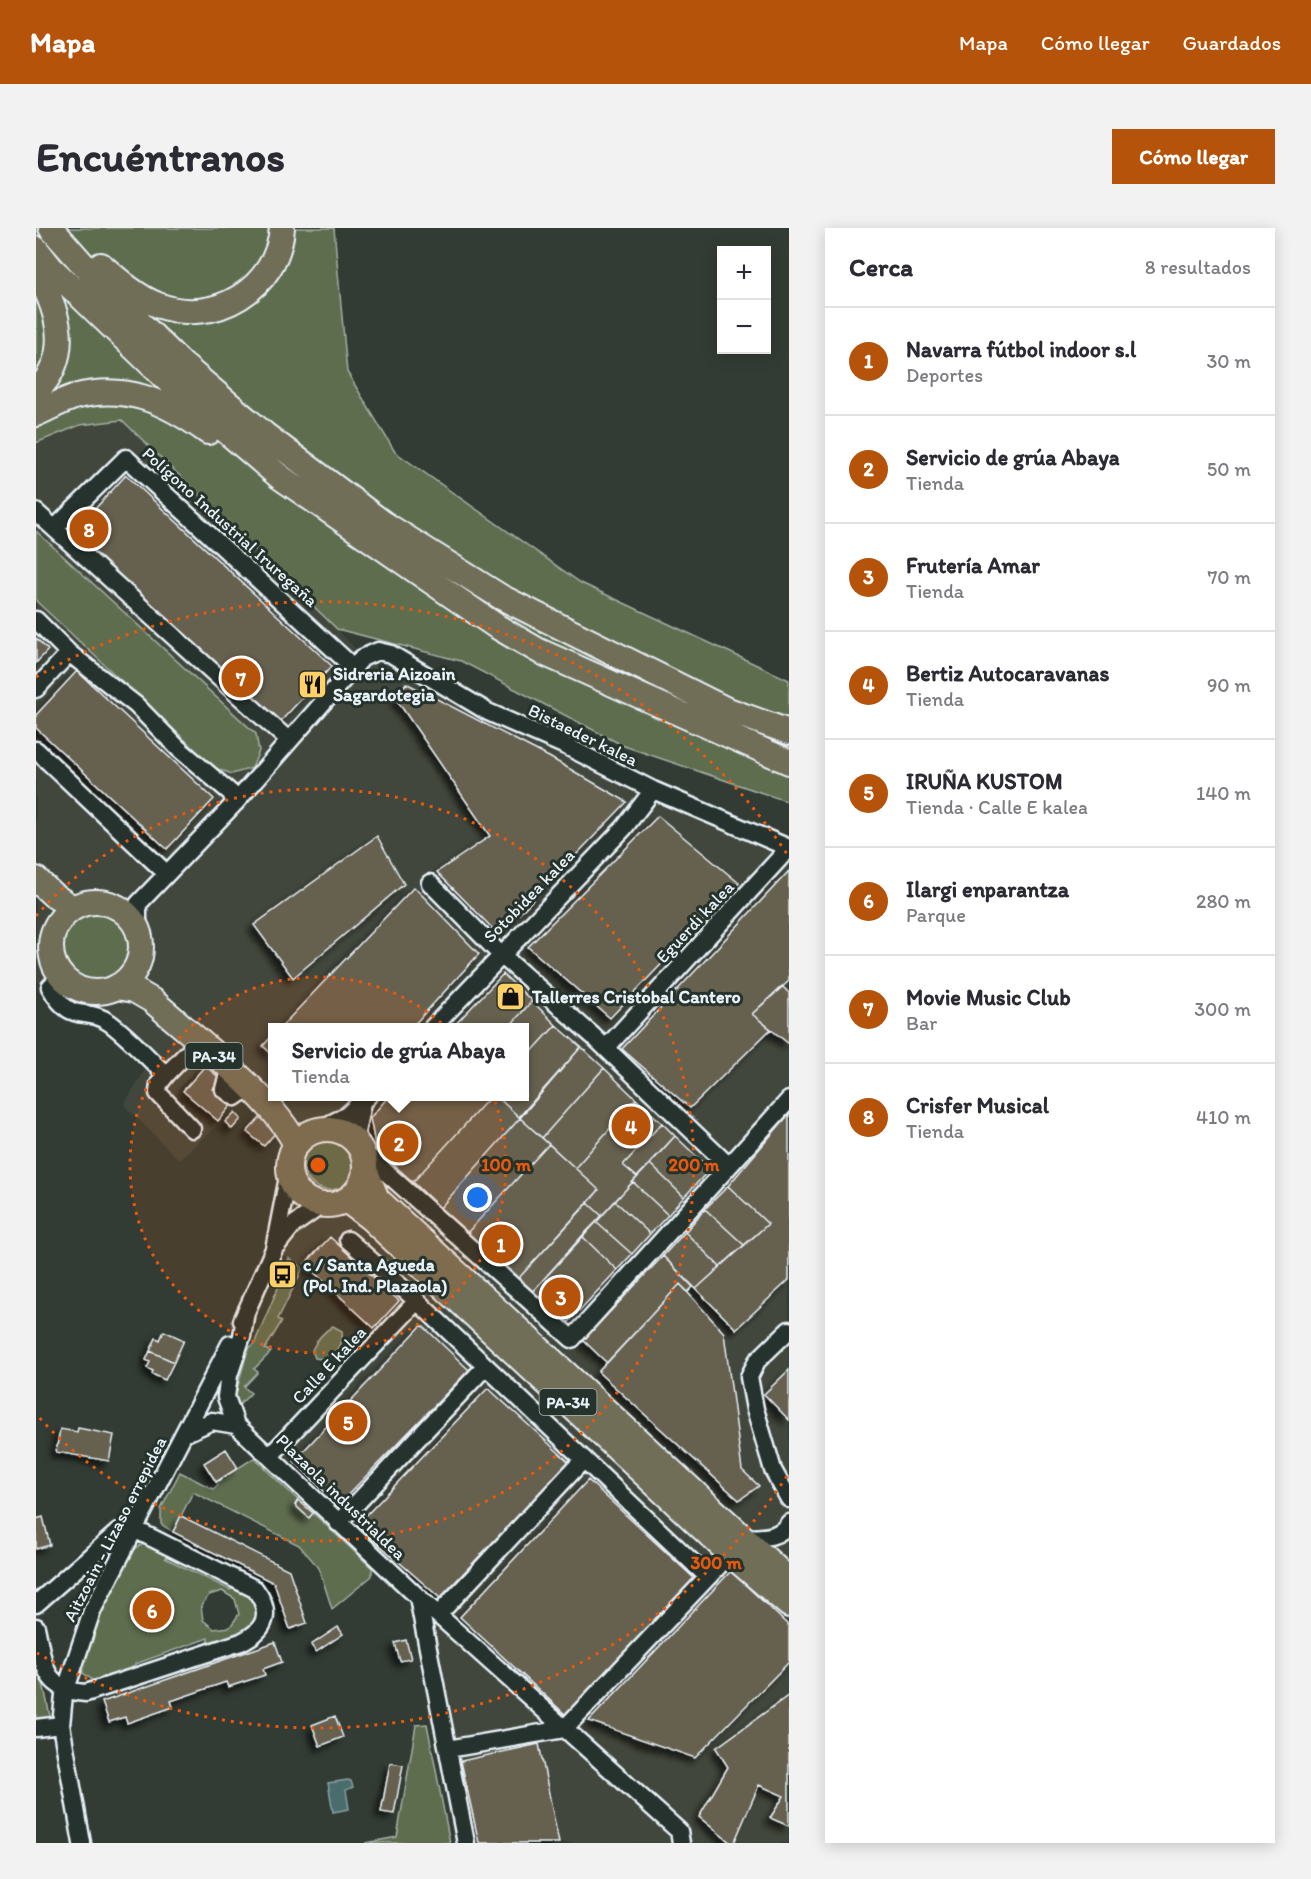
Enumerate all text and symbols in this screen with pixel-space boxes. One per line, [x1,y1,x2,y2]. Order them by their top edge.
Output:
text: Mapa [30,25,95,59]
text: Mapa [959,30,1008,55]
text: Cómo llegar [1041,30,1150,55]
text: Guardados [1183,30,1281,55]
button: Cómo llegar [1112,129,1275,184]
text: Encuéntranos [36,131,285,182]
map controls [717,246,771,354]
button: + [717,246,771,300]
text: Cerca [849,251,913,283]
text: 8 resultados [1145,255,1251,279]
button: − [717,300,771,354]
text: Navarra fútbol indoor s.l [906,336,1136,363]
text: 1 [864,349,873,373]
text: 30 m [1206,349,1251,373]
text: Deportes [906,363,983,387]
street label: Polígono Industrial Iruregaña [138,442,323,612]
text: Servicio de grúa Abaya [906,444,1120,471]
text: 2 [863,457,874,481]
text: 50 m [1207,457,1251,481]
text: Tienda [906,471,964,495]
pin: 8 [70,506,108,552]
text: Frutería Amar [906,552,1040,579]
text: 3 [863,565,874,589]
text: 70 m [1207,565,1251,589]
text: Tienda [906,579,964,603]
pin: 7 [222,656,260,700]
text: Bertiz Autocaravanas [906,660,1109,687]
place label: Sidreria Aizoain Sagardotegia [333,663,456,706]
restaurant icon: Sidreria Aizoain Sagardotegia [296,668,328,700]
text: 4 [862,673,875,697]
text: 90 m [1207,673,1251,697]
text: Tienda [906,687,964,711]
street label: Bistaeder kalea [525,699,642,771]
text: IRUÑA KUSTOM [906,768,1063,795]
text: 5 [863,781,874,805]
text: 140 m [1196,781,1251,805]
text: Tienda · Calle E kalea [906,795,1088,819]
street label: Sotobidea kalea [479,845,579,947]
street label: Eguerdi kalea [651,876,739,968]
text: Ilargi enparantza [906,876,1069,903]
text: 6 [863,889,874,913]
text: 280 m [1196,889,1251,913]
text: Parque [906,903,966,927]
shop icon: Tallerres Cristobal Cantero [495,981,527,1013]
text: Movie Music Club [906,984,1071,1011]
place label: Tallerres Cristobal Cantero [531,986,741,1008]
text: 7 [864,997,873,1021]
text: 300 m [1194,997,1251,1021]
text: Bar [906,1011,937,1035]
popup [268,1023,529,1101]
text: Servicio de grúa Abaya [292,1037,505,1064]
road number: PA-34 [186,1043,243,1069]
text: Tienda [292,1064,350,1088]
text: Crisfer Musical [906,1092,1049,1119]
pin: 4 [612,1104,650,1148]
text: 8 [863,1105,874,1129]
text: 410 m [1196,1105,1251,1129]
text: Tienda [906,1119,964,1143]
pin: 2 [380,1120,418,1166]
text: 100 m [481,1154,532,1176]
text: 200 m [669,1154,720,1176]
centre of rings [308,1155,328,1175]
your location [463,1183,492,1212]
pin: 1 [482,1222,520,1266]
place label: c / Santa Agueda (Pol. Ind. Plazaola) [303,1254,447,1297]
bus stop icon: c / Santa Agueda (Pol. Ind. Plazaola) [266,1259,298,1291]
pin: 3 [542,1274,580,1320]
street label: Calle E kalea [287,1321,371,1409]
road number: PA-34 [540,1389,596,1415]
pin: 5 [328,1400,368,1444]
street label: Plazaola industrialdea [271,1429,411,1565]
street label: Aitzoain - Lizaso errepidea [59,1432,172,1625]
text: 300 m [690,1552,742,1574]
pin: 6 [132,1588,172,1632]

